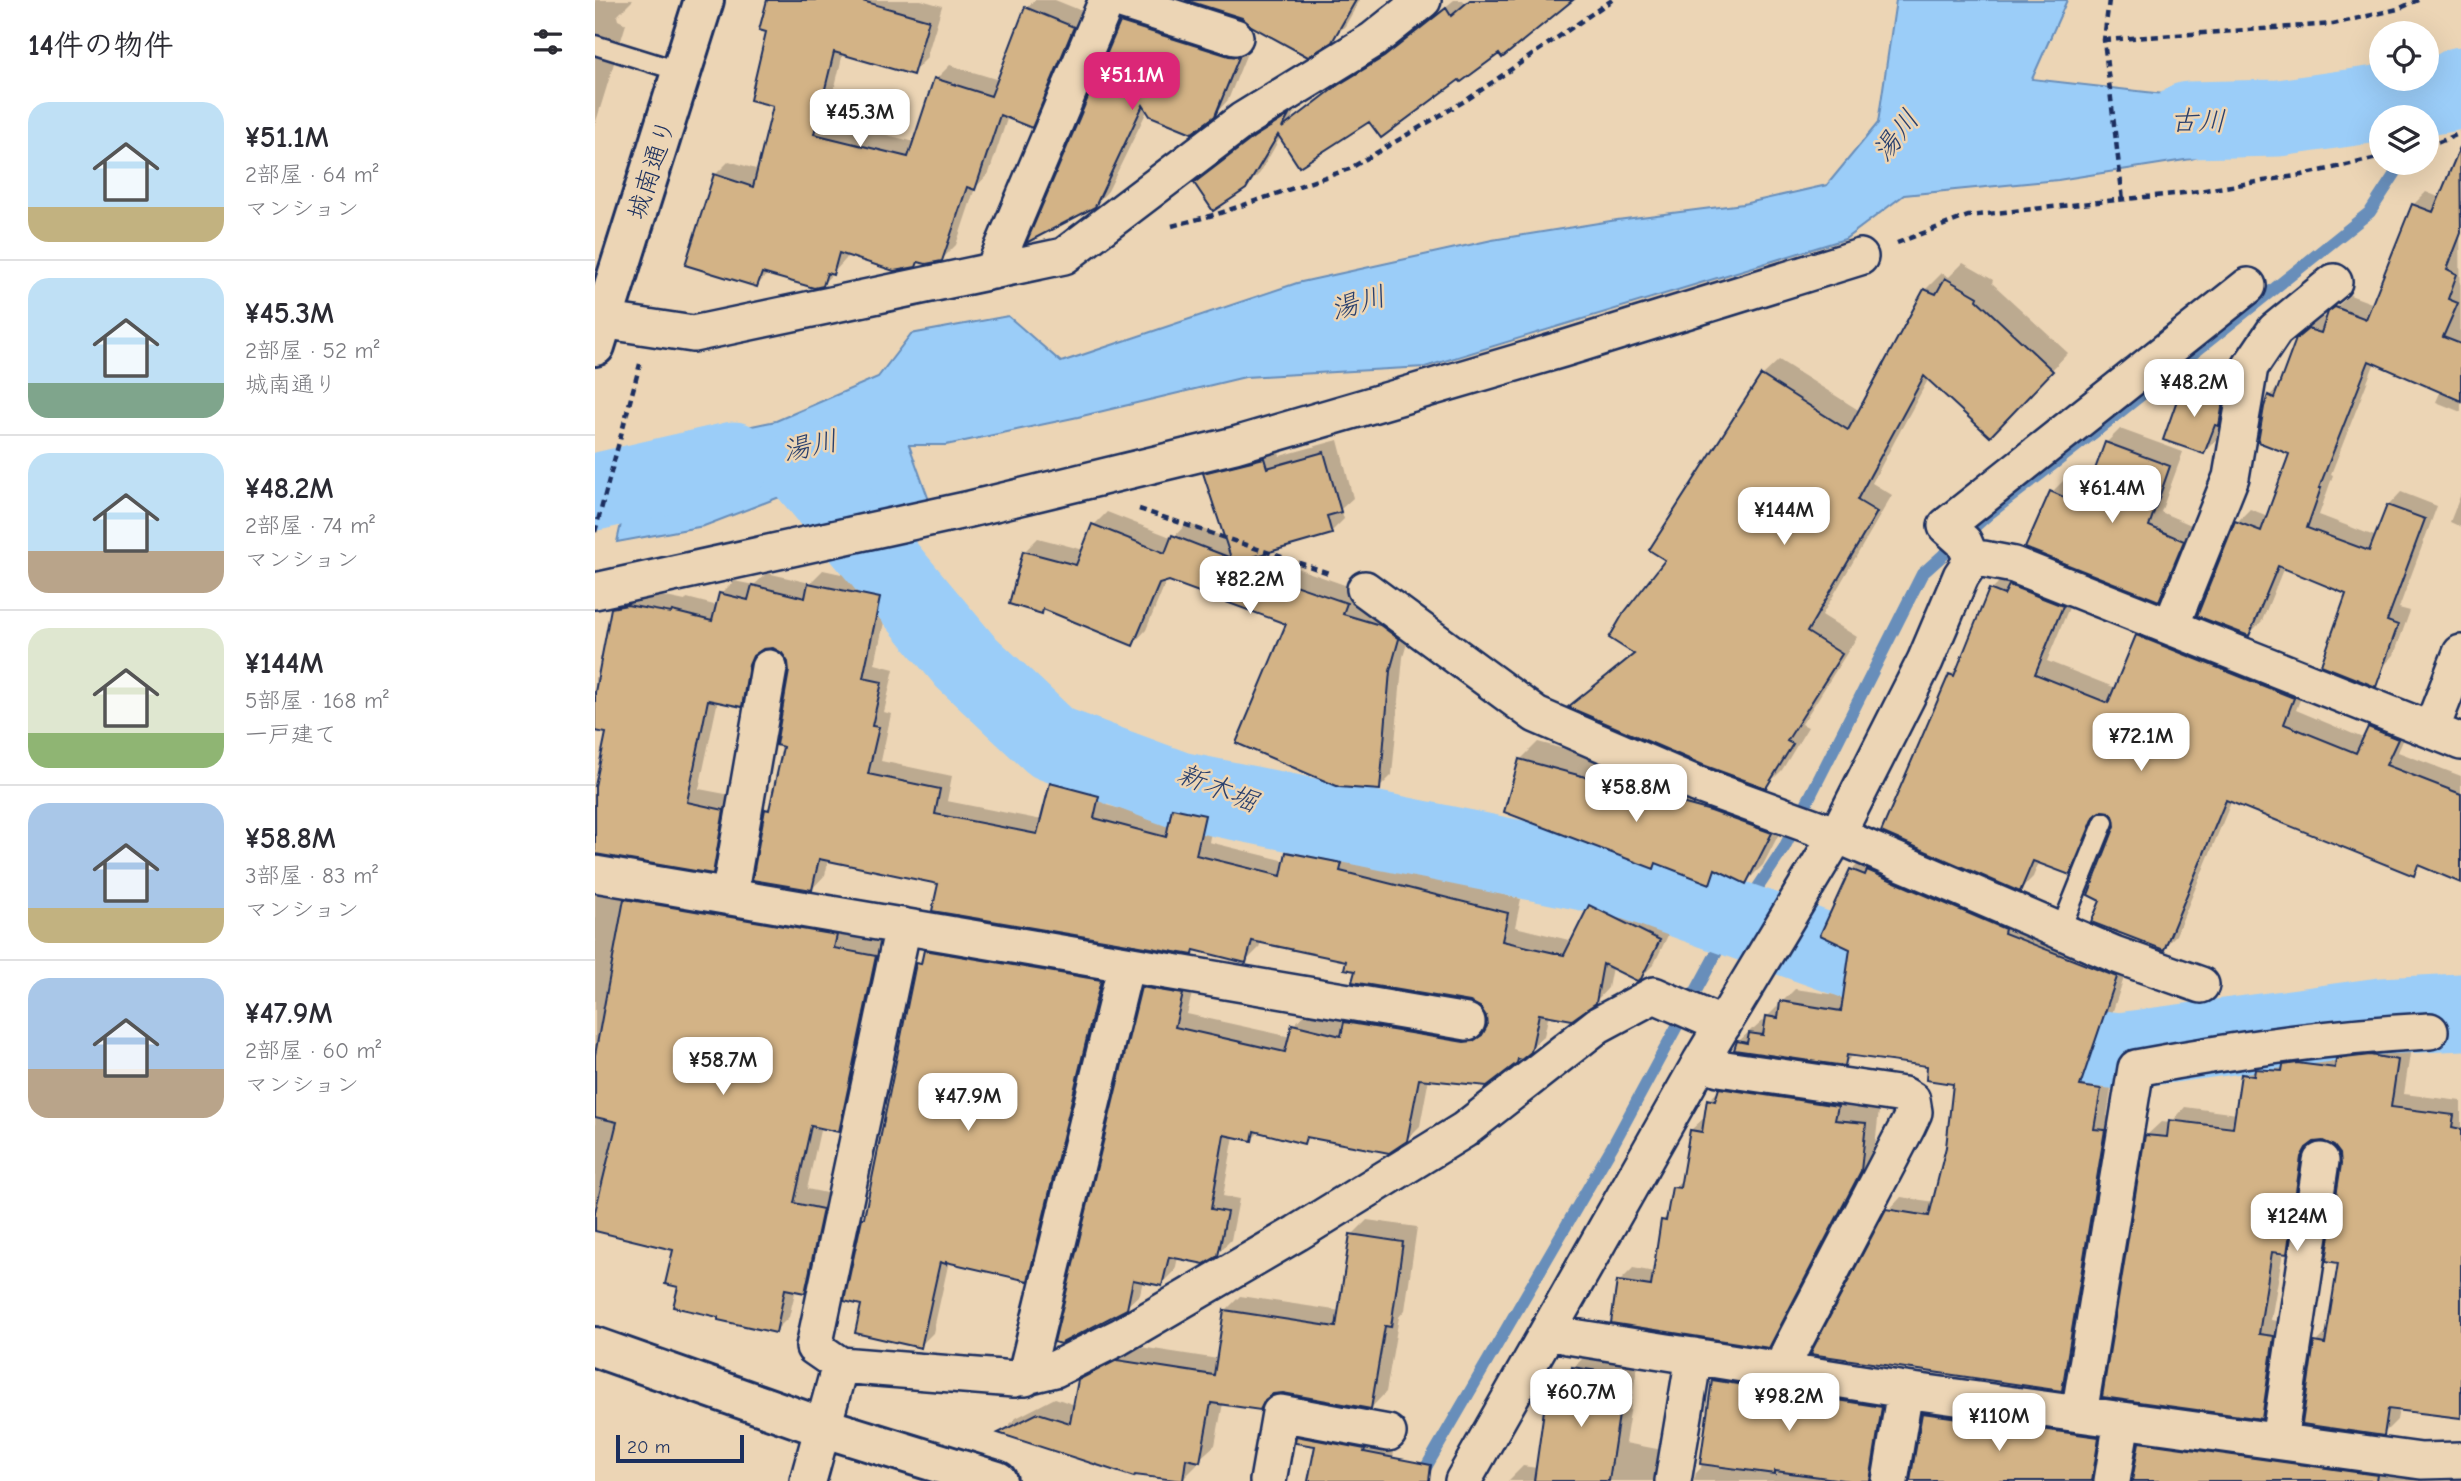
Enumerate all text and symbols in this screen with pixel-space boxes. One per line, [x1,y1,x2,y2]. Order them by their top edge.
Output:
map controls [2369,21,2439,175]
button: locate [2369,21,2439,91]
icon: filters [529,23,567,61]
text: 14件の物件 [28,28,174,63]
pin: ¥51.1M [1075,52,1189,112]
text: ¥51.1M [1100,61,1164,88]
pin: ¥45.3M [803,90,917,149]
text: ¥45.3M [826,98,894,125]
water label: 湯川 [1866,104,1926,168]
water label: 古川 [2170,105,2226,137]
button: layers [2369,105,2439,175]
street label: 城南通り [622,115,682,223]
text: ¥51.1M [245,120,329,155]
icon: home [84,130,168,214]
text: 2部屋 · 64 m² [245,161,378,188]
text: マンション [245,195,359,222]
water label: 湯川 [1327,280,1390,326]
text: ¥45.3M [245,296,334,331]
icon: home [84,306,168,390]
text: 2部屋 · 52 m² [245,337,379,364]
pin: ¥48.2M [2137,360,2251,419]
text: ¥48.2M [2160,368,2228,395]
text: 城南通り [245,371,337,398]
water label: 湯川 [779,425,841,467]
pin: ¥61.4M [2055,466,2169,525]
text: ¥48.2M [245,471,334,506]
text: ¥61.4M [2079,474,2145,501]
icon: home [84,481,168,565]
pin: ¥144M [1735,488,1833,547]
text: ¥144M [1754,496,1814,523]
text: 2部屋 · 74 m² [245,512,375,539]
text: マンション [245,546,359,573]
pin: ¥82.2M [1193,556,1307,616]
text: ¥82.2M [1216,565,1284,592]
text: ¥144M [245,646,324,681]
icon: home [84,656,168,740]
text: 5部屋 · 168 m² [245,687,389,714]
pin: ¥72.1M [2084,714,2198,773]
text: 一戸建て [245,721,337,748]
text: ¥72.1M [2109,722,2173,749]
water label: 新木堀 [1173,757,1264,819]
pin: ¥58.8M [1579,764,1693,824]
text: ¥58.8M [1601,773,1671,800]
text: ¥58.8M [245,821,336,856]
icon: home [84,831,168,915]
text: 3部屋 · 83 m² [245,862,378,889]
text: マンション [245,896,359,923]
text: ¥47.9M [245,996,333,1031]
icon: home [84,1006,168,1090]
text: 2部屋 · 60 m² [245,1037,381,1064]
pin: ¥58.7M [666,1038,780,1097]
text: ¥58.7M [689,1046,757,1073]
text: マンション [245,1071,359,1098]
pin: ¥47.9M [911,1074,1025,1133]
text: ¥47.9M [934,1082,1002,1109]
pin: ¥124M [2248,1194,2346,1253]
text: ¥124M [2267,1202,2327,1229]
pin: ¥60.7M [1524,1370,1638,1429]
pin: ¥98.2M [1732,1374,1846,1433]
text: ¥60.7M [1546,1378,1616,1405]
text: ¥98.2M [1754,1382,1824,1409]
pin: ¥110M [1950,1394,2048,1453]
text: ¥110M [1968,1402,2030,1429]
scale bar [616,1432,744,1464]
text: 20 m [627,1436,671,1458]

